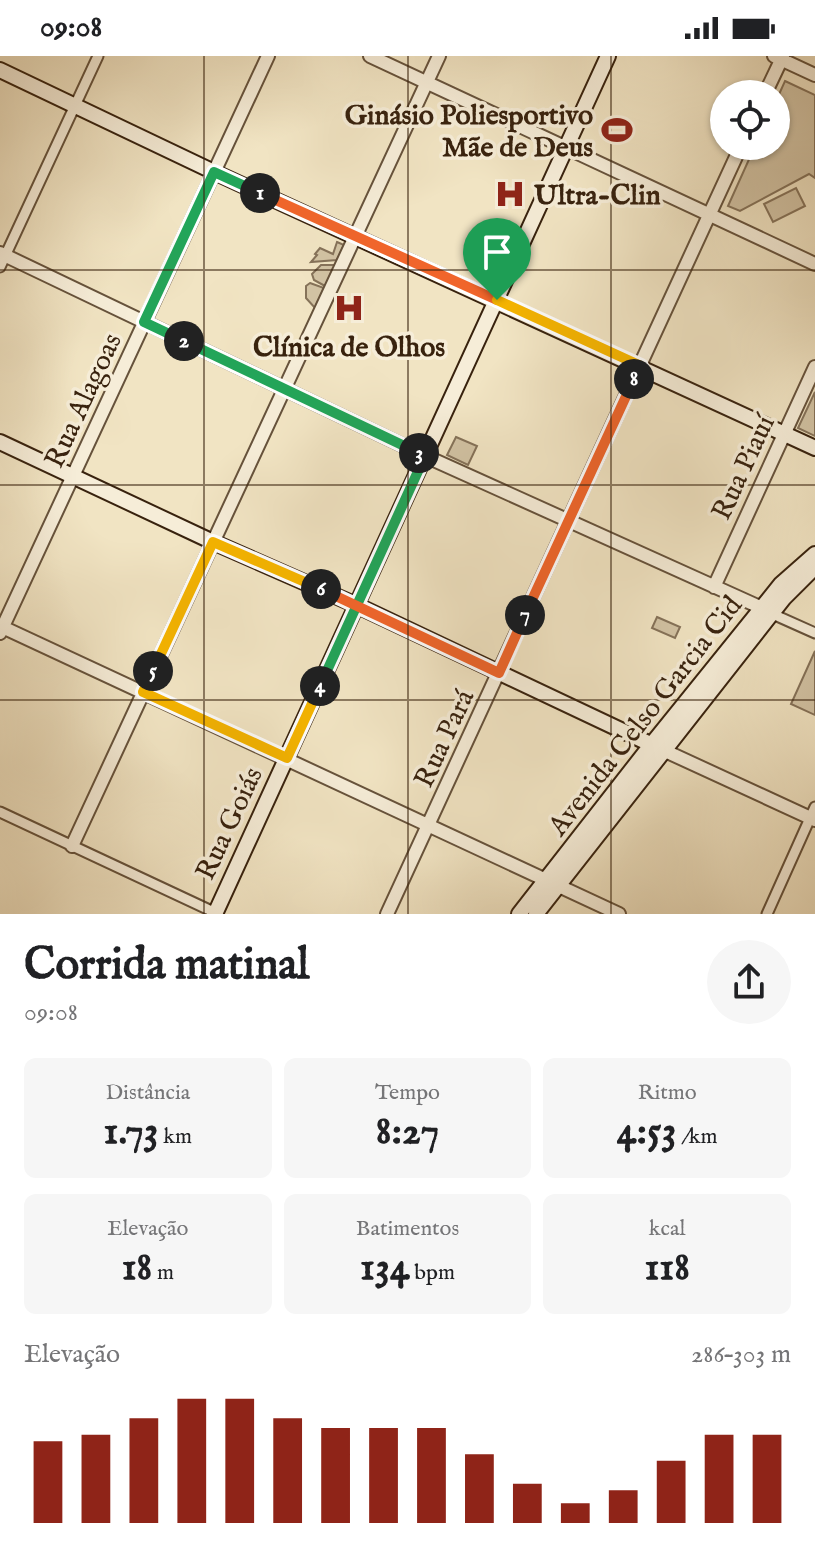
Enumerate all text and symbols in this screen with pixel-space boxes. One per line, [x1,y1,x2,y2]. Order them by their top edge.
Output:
text: 09:08 [40,9,102,47]
map controls [710,80,790,160]
button: locate [710,80,790,160]
place label: Ginásio Poliesportivo Mãe de Deus [345,99,593,166]
sports icon: Ginásio Poliesportivo Mãe de Deus [600,113,634,147]
pin: 1 [240,173,280,213]
hospital icon: Ultra-Clin [493,177,527,211]
text: 1 [256,179,264,207]
place label: Ultra-Clin [534,179,661,214]
pin [463,218,531,300]
icon: arrive [475,230,519,274]
hospital icon: Clínica de Olhos [332,291,366,325]
pin: 2 [164,321,204,361]
text: 2 [179,327,189,355]
street label: Rua Alagoas [38,328,131,474]
place label: Clínica de Olhos [253,331,445,366]
pin: 8 [614,359,654,399]
text: 8 [630,365,638,393]
street label: Rua Piauí [705,409,784,526]
pin: 3 [399,433,439,473]
text: 3 [415,439,423,467]
pin: 6 [301,569,341,609]
text: 6 [316,575,326,603]
street label: Avenida Celso Garcia Cid [541,589,751,844]
pin: 7 [505,595,545,635]
text: 7 [520,601,530,629]
pin: 5 [133,651,173,691]
text: 5 [149,657,157,685]
pin: 4 [300,666,340,706]
text: 4 [315,672,325,700]
street label: Rua Pará [407,684,484,794]
street label: Rua Goiás [189,762,272,886]
text: Corrida matinal [24,938,309,994]
button: share [707,940,791,1024]
text: 09:08 [24,996,78,1029]
text: Distância [105,1079,190,1107]
text: Tempo [375,1079,440,1107]
text: Ritmo [638,1079,697,1107]
text: 1.73 [104,1107,159,1158]
text: 8:27 [376,1107,439,1158]
text: 4:53 [617,1107,676,1158]
text: km [159,1123,192,1151]
text: /km [676,1123,718,1151]
text: Elevação [107,1215,188,1243]
text: Batimentos [356,1215,459,1243]
text: kcal [649,1215,686,1243]
text: 18 [122,1243,152,1294]
text: 134 [360,1243,410,1294]
text: 118 [644,1243,690,1294]
text: m [152,1259,174,1287]
text: bpm [410,1259,455,1287]
text: Elevação [24,1338,120,1371]
text: 286–303 m [691,1338,791,1371]

